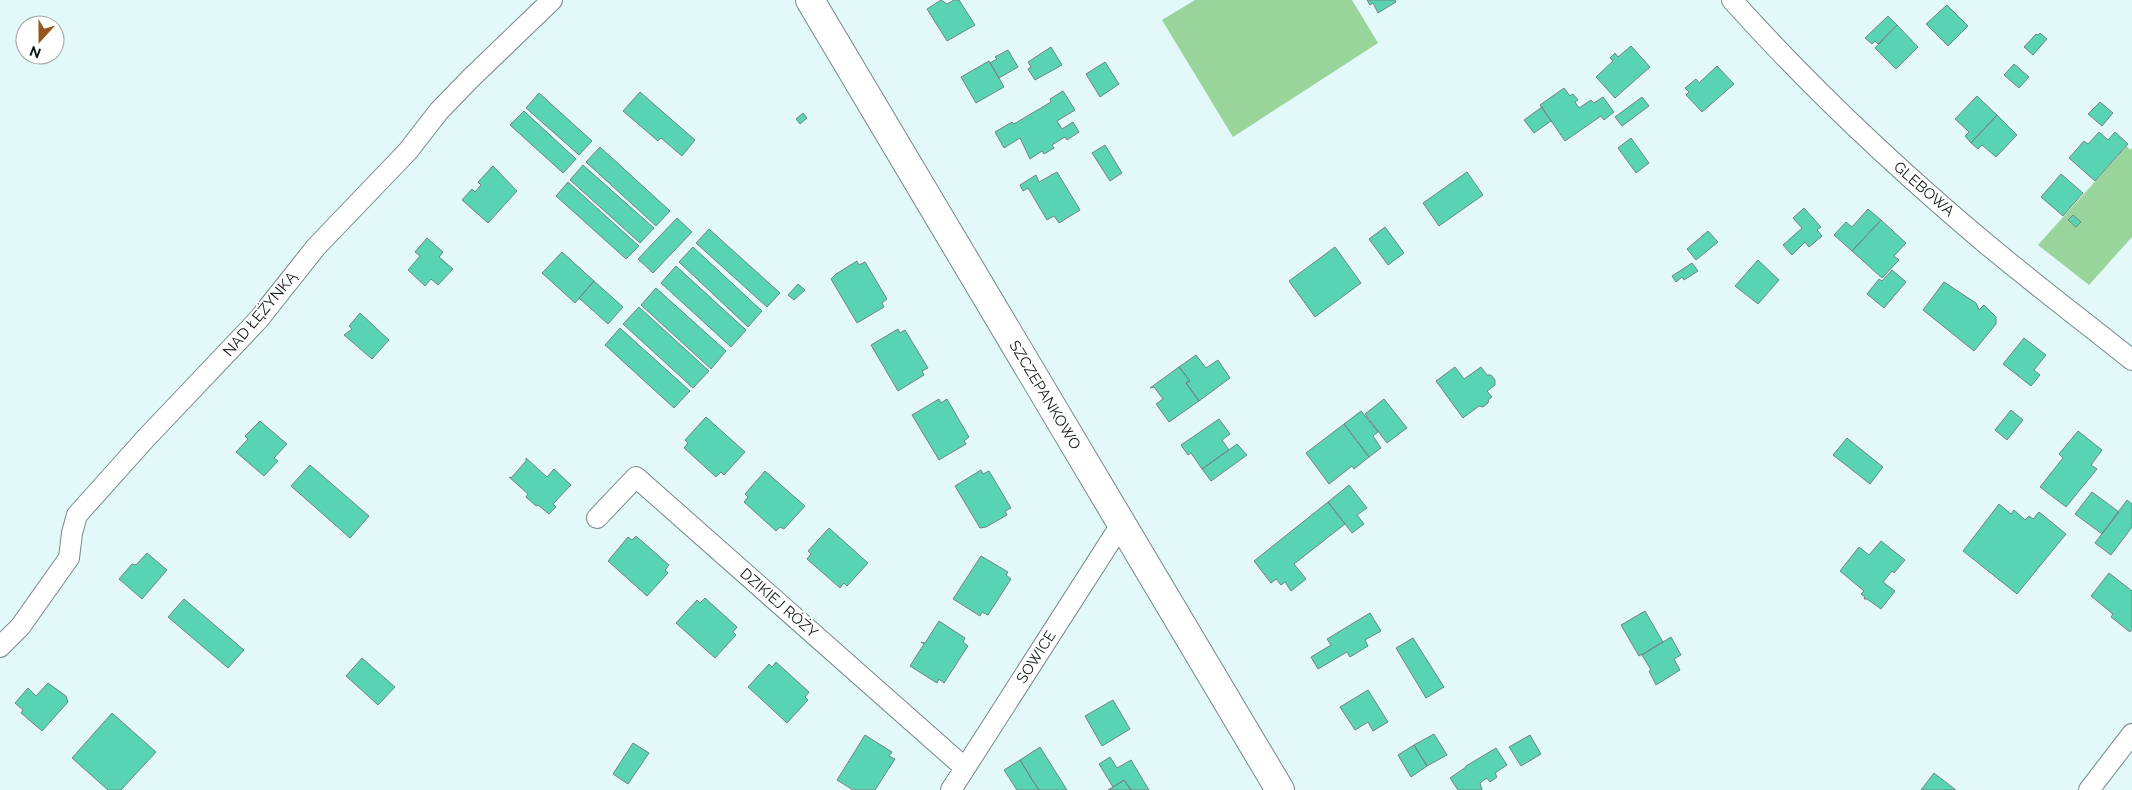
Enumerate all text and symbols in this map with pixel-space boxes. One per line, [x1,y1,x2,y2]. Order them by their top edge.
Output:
north arrow [15,15,65,65]
text: N [27,43,43,62]
street label: GLEBOWA [1890,158,1958,220]
street label: NAD ŁĘŻYNKĄ [219,267,301,360]
street label: SZCZEPANKOWO [1005,337,1085,453]
street label: DZIKIEJ RÓŻY [736,564,822,642]
street label: SOWICE [1012,627,1060,687]

